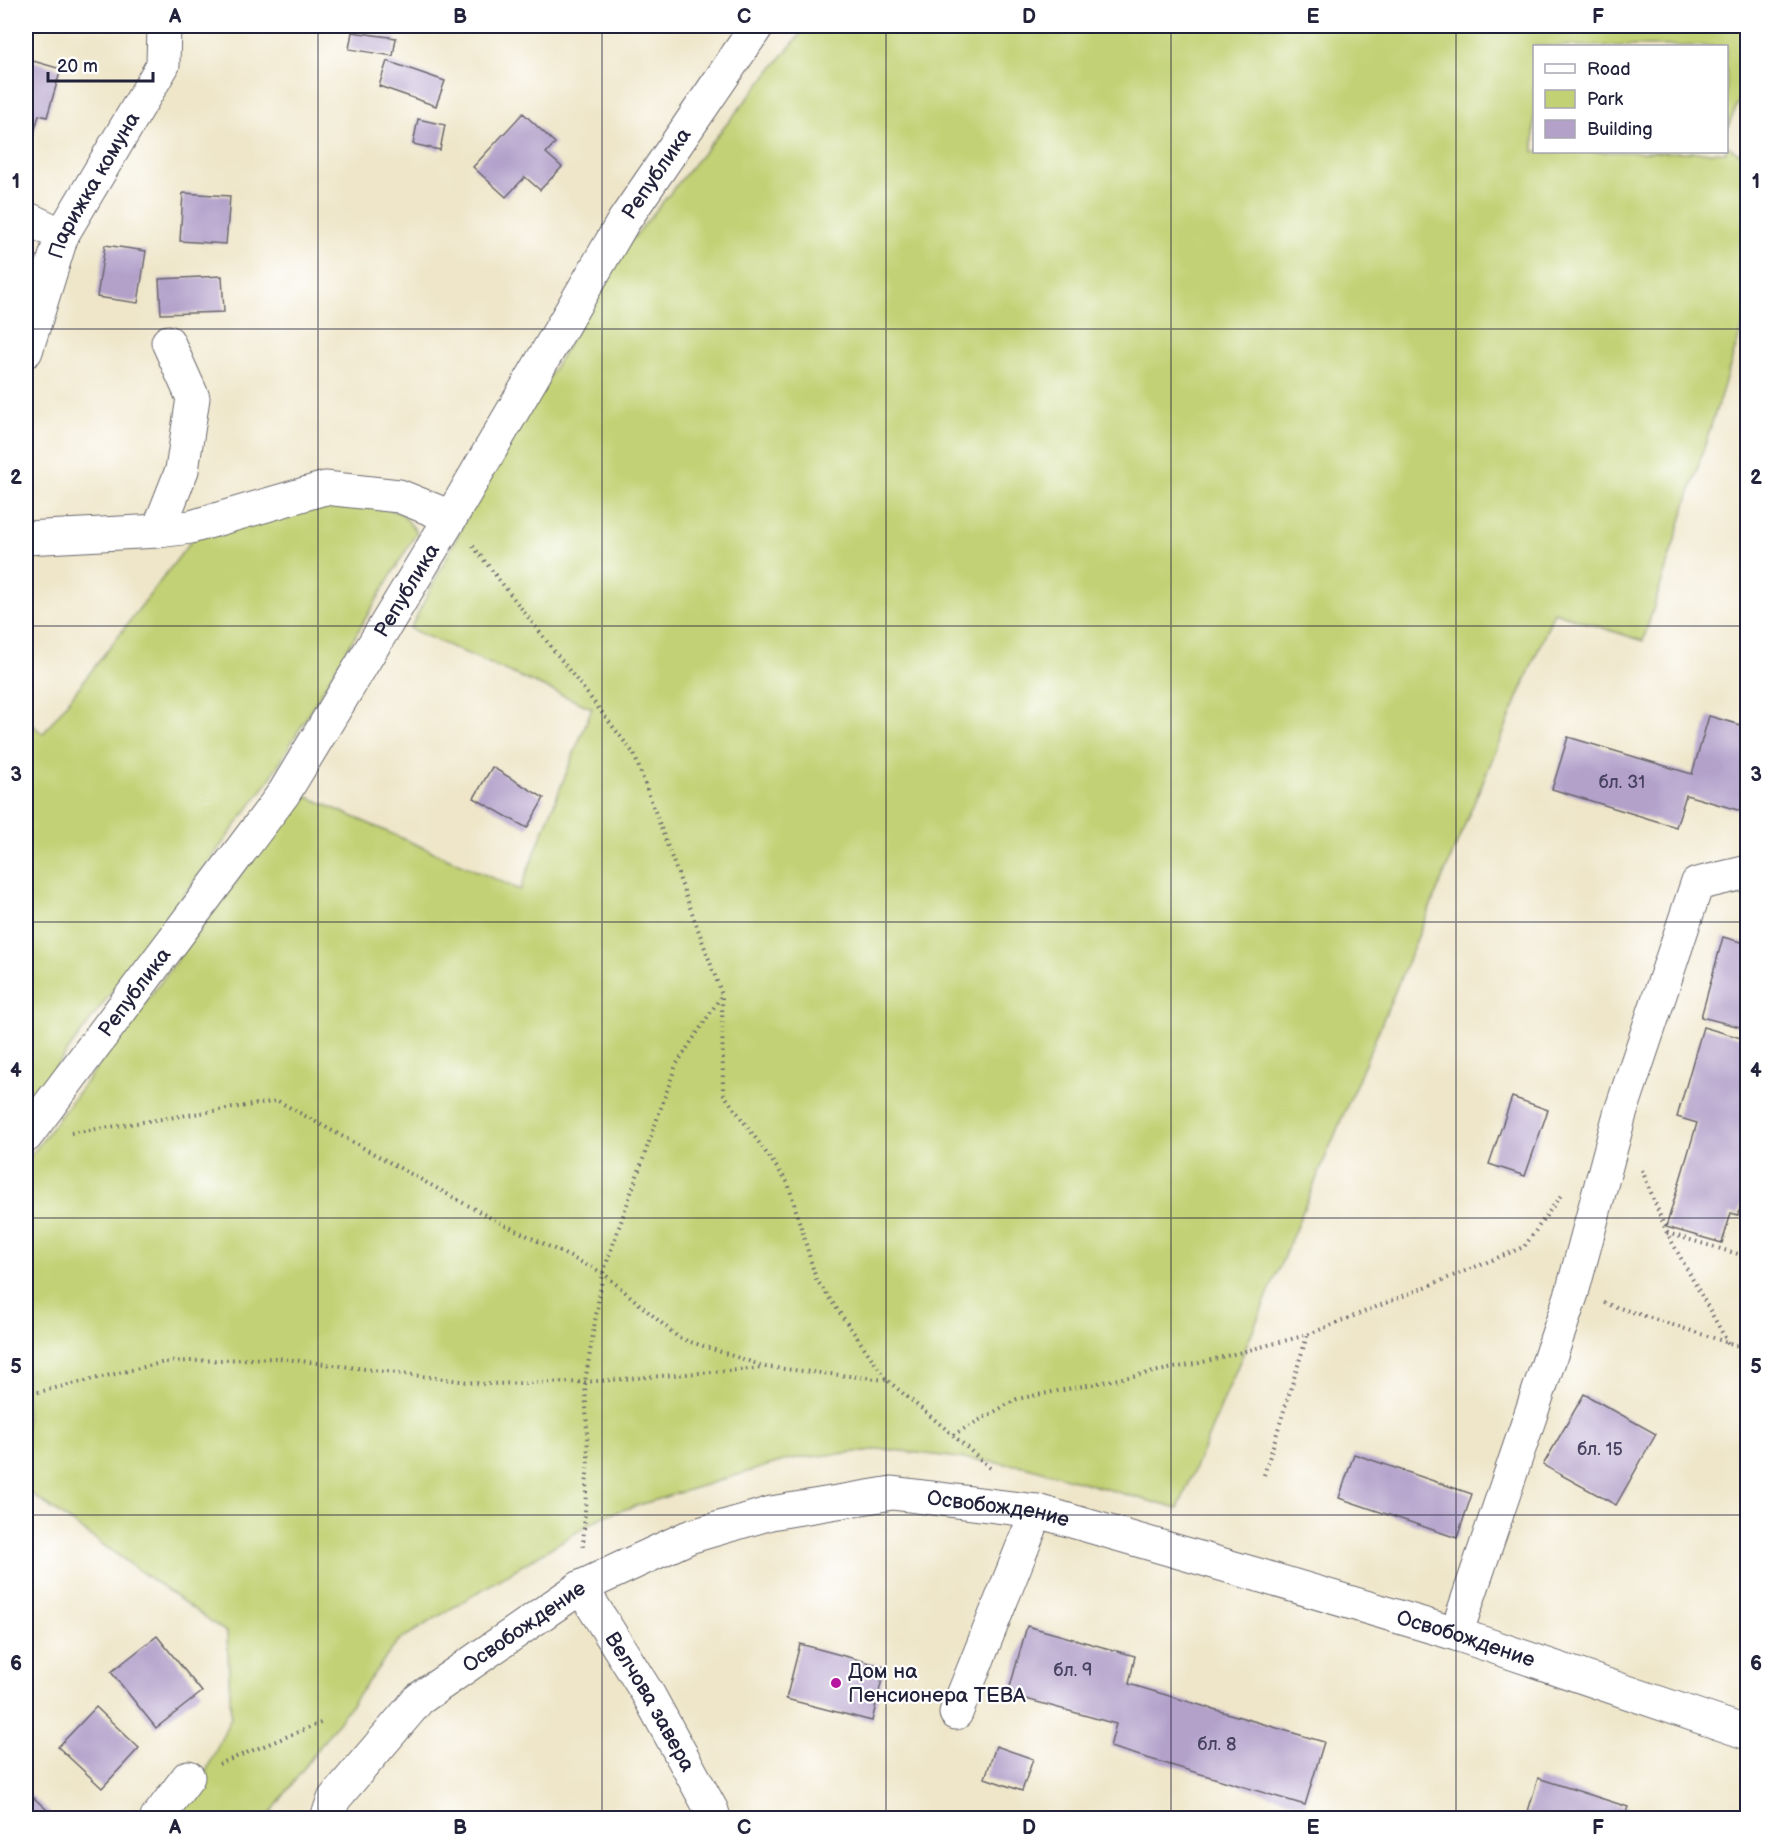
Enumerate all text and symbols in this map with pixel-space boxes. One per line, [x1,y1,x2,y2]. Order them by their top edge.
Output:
text: A [168,5,182,29]
text: B [453,5,467,29]
text: C [737,5,751,29]
text: D [1022,5,1036,29]
text: E [1307,5,1320,29]
text: F [1592,5,1604,29]
scale bar [48,45,153,83]
legend [1533,45,1728,153]
text: 20 m [57,56,98,77]
text: Road [1587,59,1631,80]
text: Park [1587,89,1623,110]
street label: Парижка комуна [43,107,145,262]
text: Building [1587,119,1653,140]
street label: Република [616,123,696,224]
text: 1 [12,170,20,194]
text: 1 [1752,170,1760,194]
text: 2 [10,466,22,490]
text: 2 [1750,466,1762,490]
street label: Република [369,538,445,642]
text: 3 [10,763,22,787]
text: 3 [1750,763,1762,787]
house number: бл. 31 [1599,772,1645,793]
street label: Република [93,942,176,1042]
text: 4 [10,1059,22,1083]
text: 4 [1750,1059,1762,1083]
text: 5 [10,1355,22,1379]
text: 5 [1750,1355,1762,1379]
house number: бл. 15 [1577,1439,1623,1460]
street label: Освобождение [926,1485,1073,1532]
street label: Освобождение [458,1575,590,1678]
street label: Освобождение [1394,1604,1539,1672]
street label: Велчова завера [600,1627,701,1776]
text: 6 [10,1652,22,1676]
text: 6 [1750,1652,1762,1676]
place label: Дом на Пенсионера ТЕВА [848,1659,1026,1708]
house number: бл. 9 [1054,1660,1092,1681]
marker: Дом на Пенсионера ТЕВА [829,1676,843,1690]
house number: бл. 8 [1198,1734,1236,1755]
text: A [168,1816,182,1840]
text: B [453,1816,467,1840]
text: C [737,1816,751,1840]
text: D [1022,1816,1036,1840]
text: E [1307,1816,1320,1840]
text: F [1592,1816,1604,1840]

